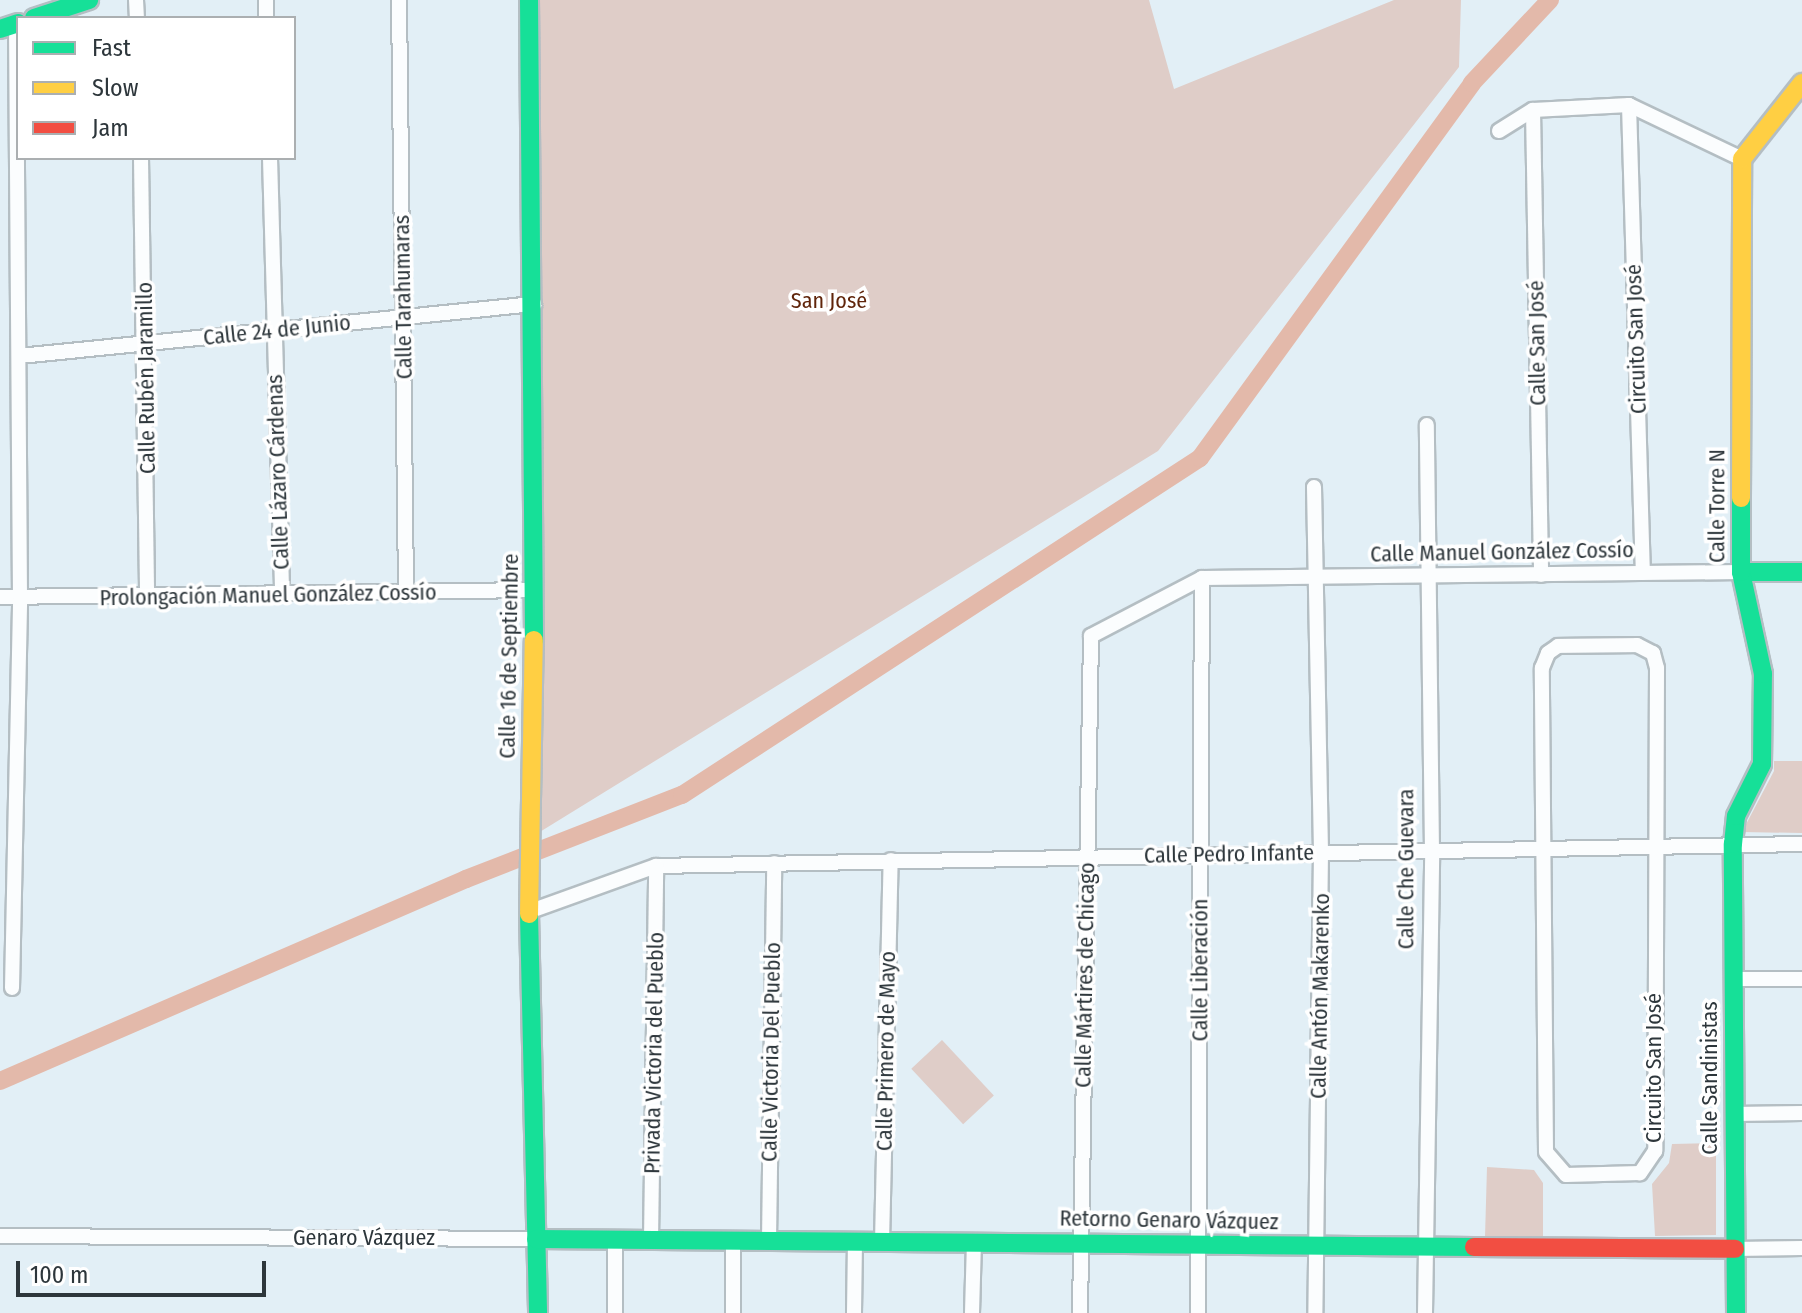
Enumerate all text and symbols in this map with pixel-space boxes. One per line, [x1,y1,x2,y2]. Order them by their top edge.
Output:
legend [16,16,296,160]
text: Fast [92,34,131,62]
text: Slow [92,74,138,102]
text: Jam [92,114,129,142]
street label: Calle Tarahumaras [388,215,418,379]
street label: Circuito San José [1620,264,1652,414]
street label: Calle San José [1523,280,1551,406]
street label: Calle Rubén Jaramillo [131,282,161,474]
park label: San José [791,288,867,314]
street label: Calle 24 de Junio [202,309,352,351]
street label: Calle Lázaro Cárdenas [261,374,295,570]
street label: Calle Torre N [1704,449,1730,563]
street label: Calle Manuel González Cossío [1370,537,1634,567]
street label: Calle 16 de Septiembre [494,553,524,759]
street label: Prolongación Manuel González Cossío [99,579,437,611]
street label: Calle Che Guevara [1393,789,1419,949]
street label: Calle Pedro Infante [1144,839,1314,869]
street label: Calle Mártires de Chicago [1070,862,1100,1088]
street label: Calle Antón Makarenko [1305,893,1335,1099]
street label: Calle Liberación [1187,899,1213,1041]
street label: Privada Victoria del Pueblo [639,932,669,1174]
street label: Calle Victoria Del Pueblo [756,942,786,1162]
street label: Calle Primero de Mayo [871,951,901,1151]
street label: Circuito San José [1641,993,1667,1143]
street label: Calle Sandinistas [1697,1001,1723,1155]
street label: Retorno Genaro Vázquez [1059,1205,1279,1235]
street label: Genaro Vázquez [293,1225,435,1251]
scale bar [20,1245,270,1295]
text: 100 m [30,1261,88,1289]

